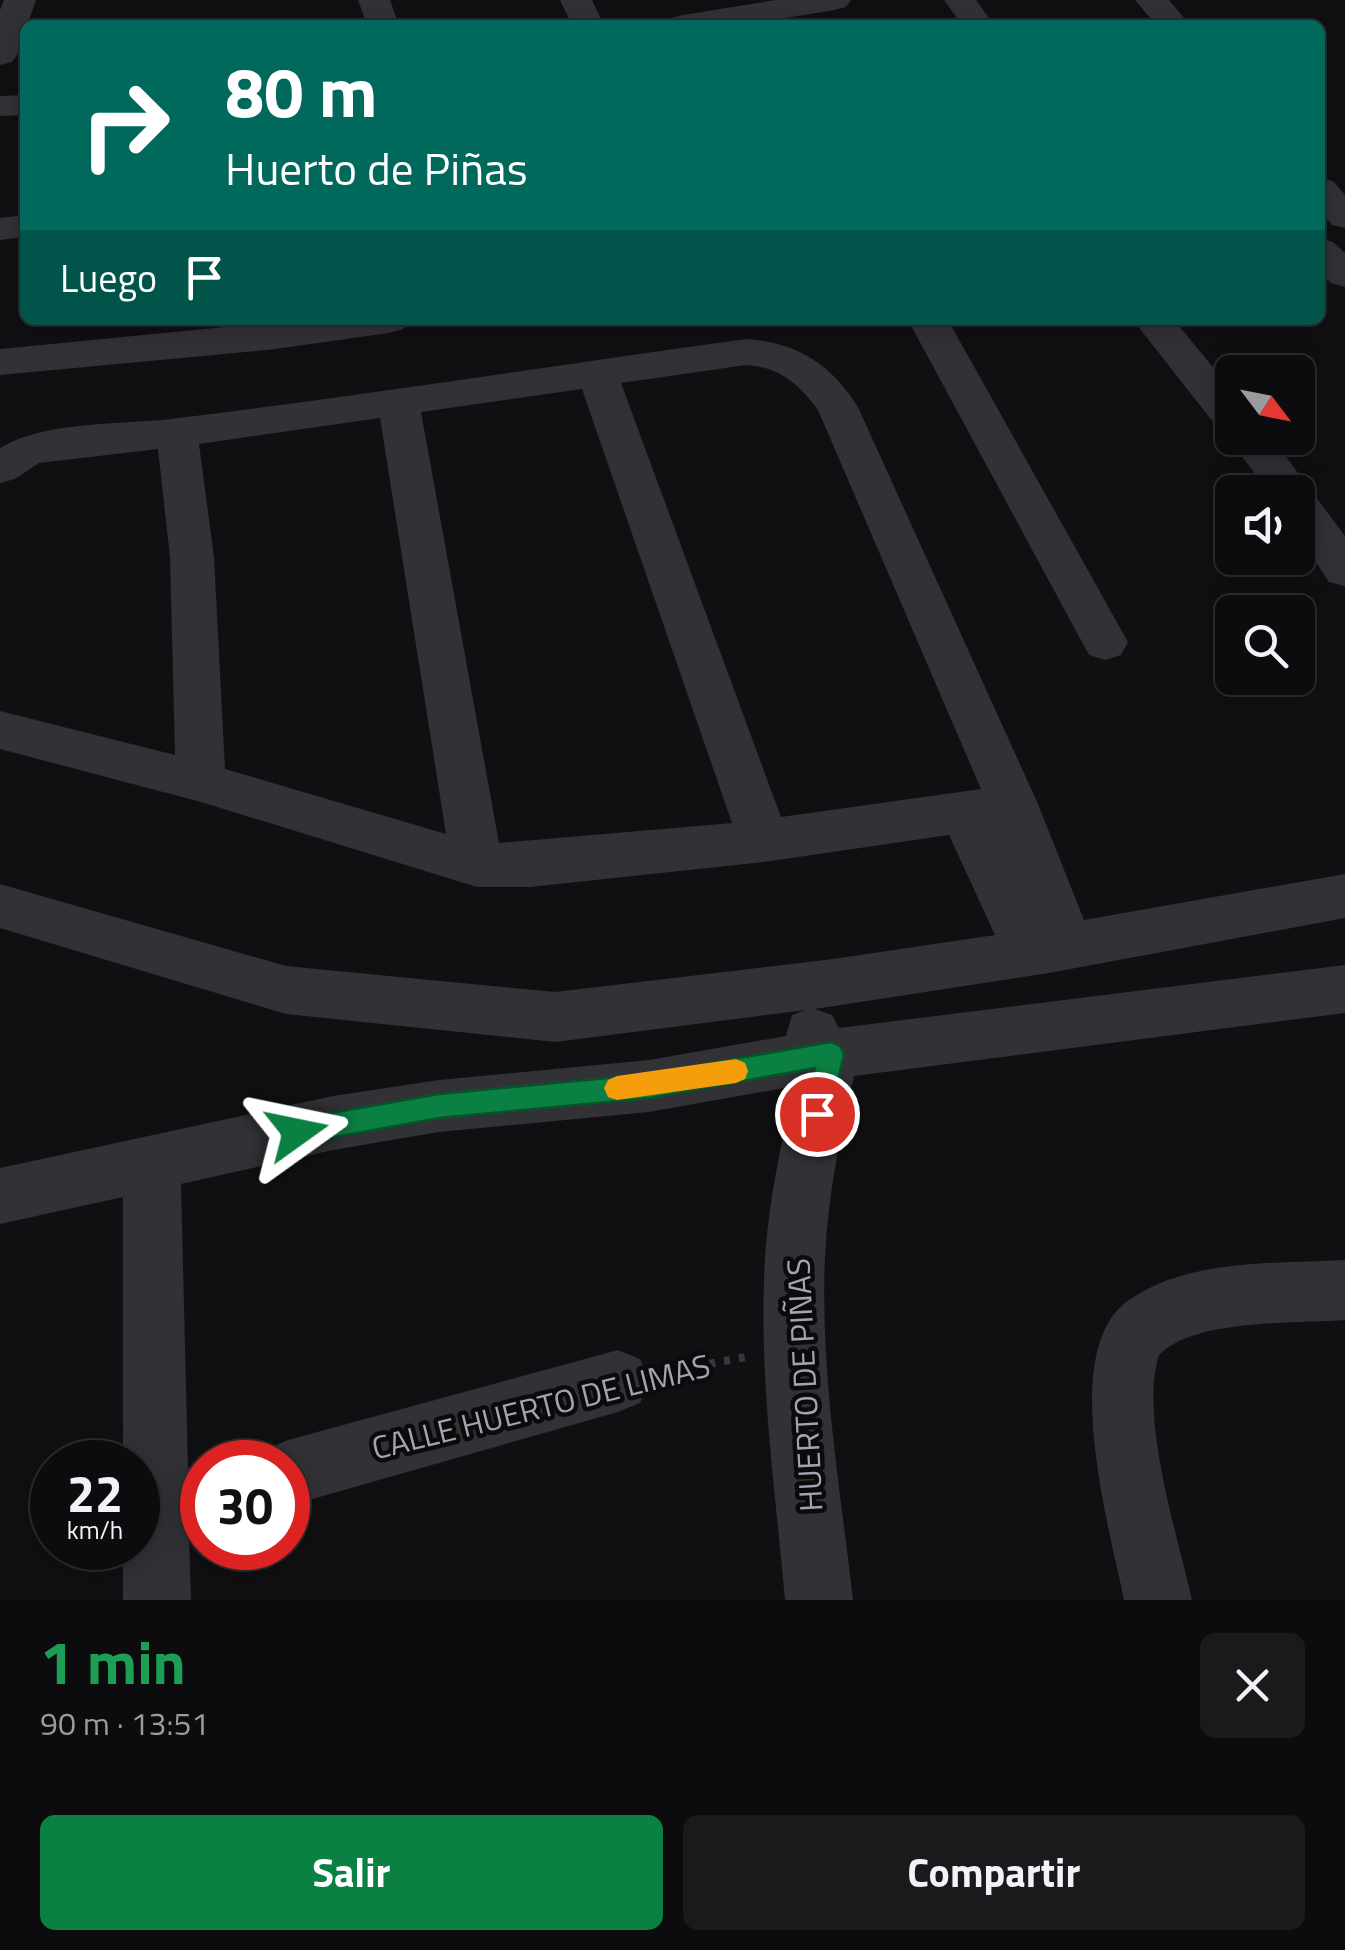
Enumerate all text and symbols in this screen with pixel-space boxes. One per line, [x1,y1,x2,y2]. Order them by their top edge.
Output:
text: 80 m [225,38,378,144]
icon: right [60,60,190,190]
text: Huerto de Piñas [225,134,528,202]
text: Luego [60,249,157,307]
icon: arrive [177,250,232,305]
north arrow [1215,355,1315,455]
map controls [1215,355,1315,695]
button: sound [1215,475,1315,575]
button: search [1215,595,1315,695]
pin [775,1072,860,1157]
position arrow [245,1080,349,1184]
icon: arrive [790,1087,845,1142]
street label: HUERTO DE PIÑAS [773,1257,835,1513]
street label: CALLE HUERTO DE LIMAS [367,1341,715,1471]
speed limit sign: 30 [180,1440,310,1570]
text: 22 [67,1455,123,1531]
text: km/h [67,1511,123,1549]
text: 1 min [40,1616,186,1707]
button: close [1200,1633,1305,1738]
text: 90 m · 13:51 [40,1699,209,1747]
button: Salir [40,1815,663,1930]
button: Compartir [683,1815,1305,1930]

